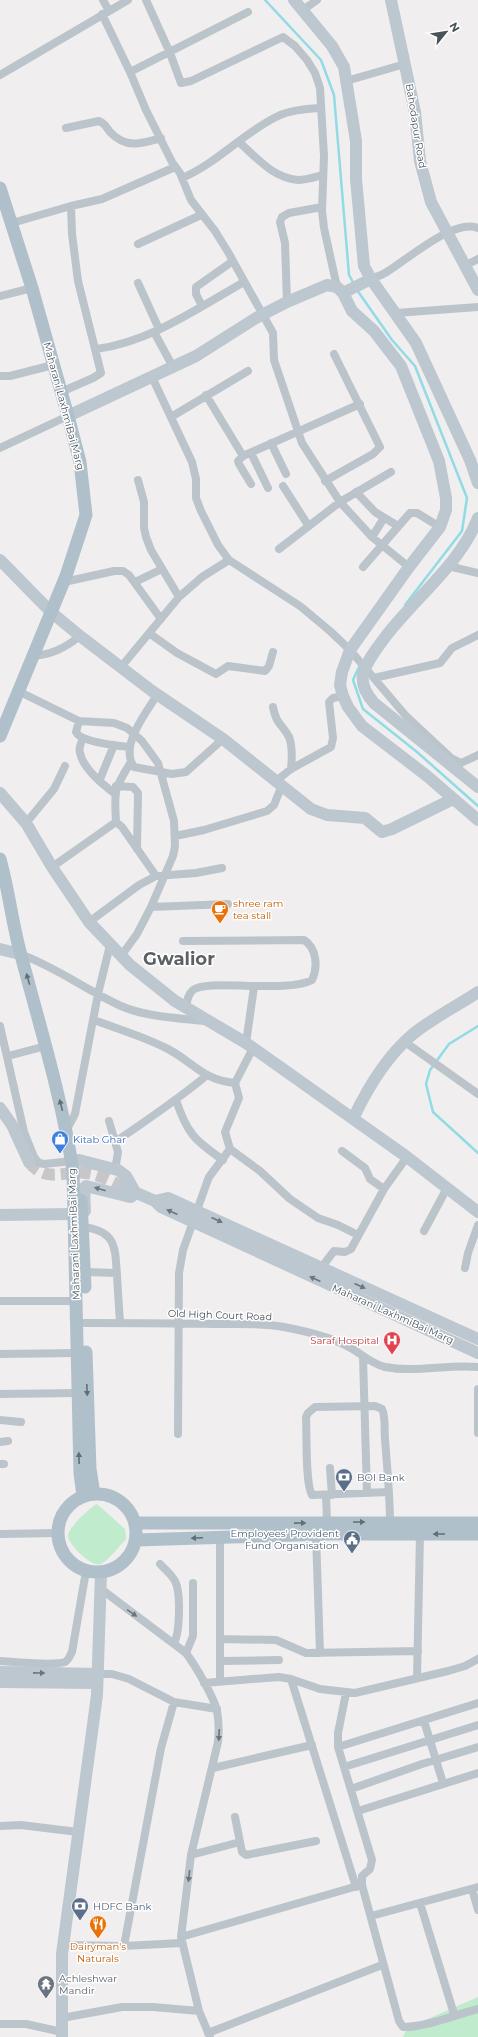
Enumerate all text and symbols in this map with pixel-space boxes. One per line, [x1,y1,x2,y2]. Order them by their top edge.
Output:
north arrow [426,12,466,52]
text: N [446,20,463,34]
street label: Bahodapur Road [403,83,429,169]
street label: Maharani LaxhmiBai Marg [41,341,87,471]
place label: shree ram tea stall [233,897,283,922]
cafe icon: shree ram tea stall [210,899,230,924]
district label: Gwalior [143,948,215,970]
one-way arrow [24,973,30,986]
one-way arrow [57,1099,63,1111]
shop icon: Kitab Ghar [50,1129,70,1154]
place label: Kitab Ghar [73,1133,126,1146]
street label: Maharani LaxhmiBai Marg [65,1168,83,1300]
one-way arrow [93,1186,105,1192]
one-way arrow [166,1209,177,1215]
one-way arrow [211,1217,223,1223]
one-way arrow [309,1276,321,1282]
street label: Maharani LaxhmiBai Marg [330,1281,456,1347]
one-way arrow [355,1283,366,1289]
street label: Old High Court Road [168,1307,272,1323]
hospital icon: Saraf Hospital [382,1330,402,1355]
place label: Saraf Hospital [310,1334,379,1347]
one-way arrow [84,1384,90,1397]
one-way arrow [76,1452,83,1464]
bank icon: BOI Bank [334,1467,354,1492]
place label: BOI Bank [357,1471,405,1484]
one-way arrow [353,1519,366,1525]
one-way arrow [294,1520,307,1526]
place label: Employees' Provident Fund Organisation [231,1527,339,1552]
public building icon: Employees' Provident Fund Organisation [342,1529,362,1554]
one-way arrow [432,1531,445,1537]
one-way arrow [190,1535,203,1541]
one-way arrow [127,1609,137,1617]
one-way arrow [33,1670,46,1676]
one-way arrow [215,1729,222,1741]
one-way arrow [186,1870,192,1882]
bank icon: HDFC Bank [70,1896,90,1921]
place label: HDFC Bank [93,1900,152,1913]
restaurant icon: Dairyman's Naturals [88,1914,108,1939]
place label: Dairyman's Naturals [70,1940,126,1965]
place label: Achleshwar Mandir [59,1972,117,1997]
temple icon: Achleshwar Mandir [36,1974,56,1999]

